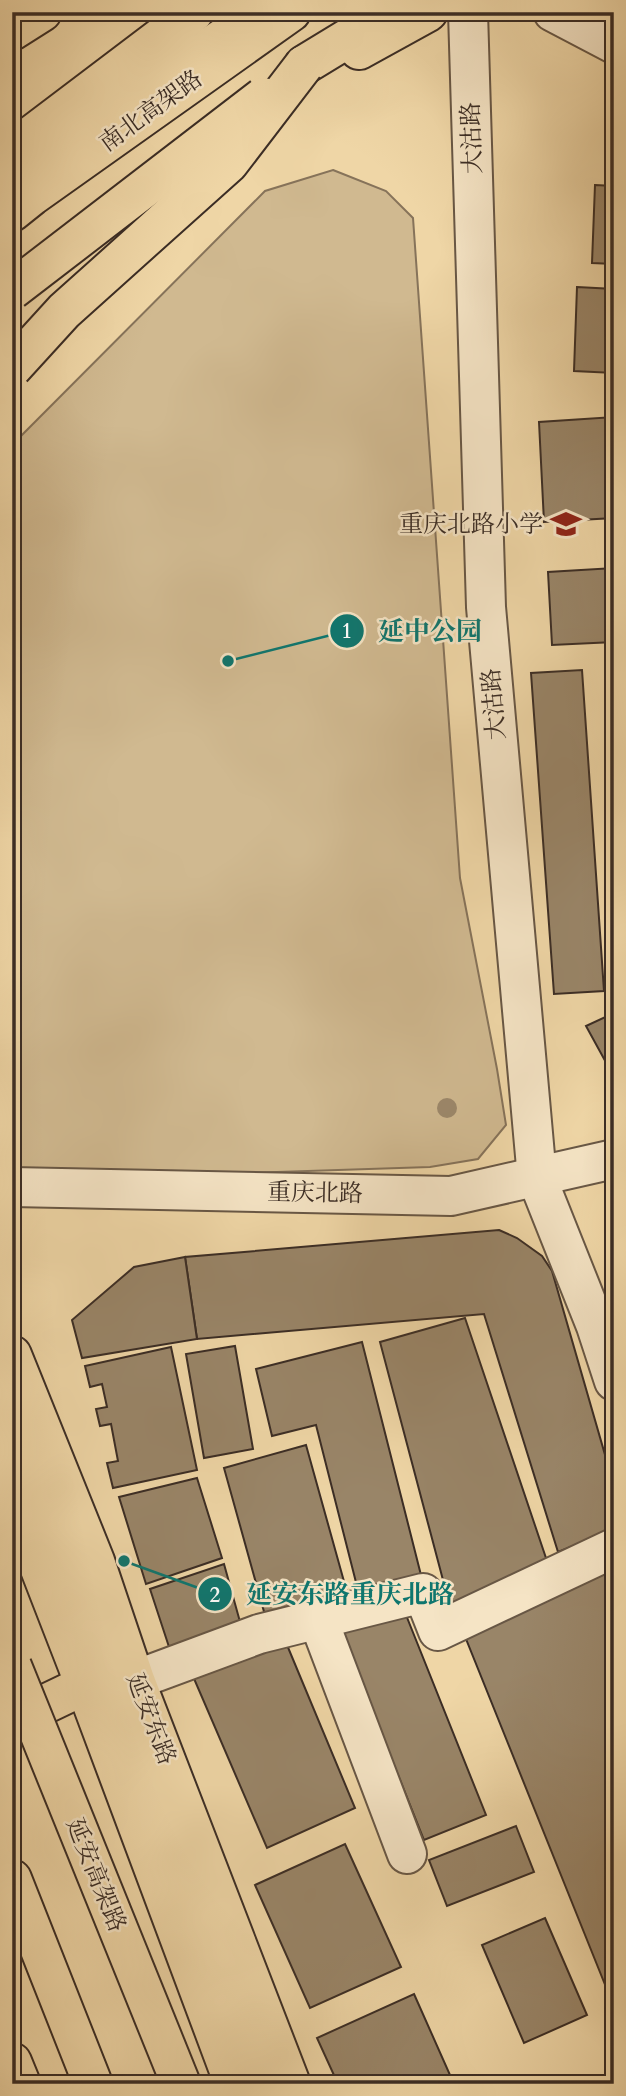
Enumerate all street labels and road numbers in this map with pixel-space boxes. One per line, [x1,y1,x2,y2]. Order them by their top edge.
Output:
street label: 南北高架路 [93,62,209,160]
street label: 大沽路 [454,101,490,175]
street label: 大沽路 [474,667,514,741]
street label: 重庆北路 [267,1176,363,1210]
street label: 延安东路 [118,1668,184,1770]
street label: 延安高架路 [58,1813,134,1937]

